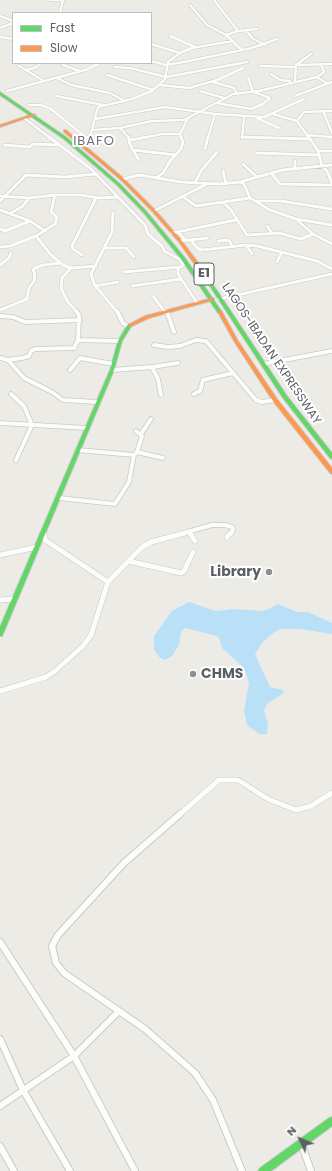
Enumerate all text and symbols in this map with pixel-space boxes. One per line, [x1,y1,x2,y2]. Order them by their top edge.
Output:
legend [12,12,152,64]
text: Fast [50,19,75,36]
text: Slow [50,39,78,56]
district label: IBAFO [73,134,115,150]
road number: E1 [194,263,214,285]
street label: LAGOS-IBADAN EXPRESSWAY [218,281,324,427]
place label: Library [210,564,261,580]
marker: Library [264,567,274,577]
place label: CHMS [201,666,243,682]
marker: CHMS [188,669,198,679]
north arrow [280,1119,320,1159]
text: N [283,1122,300,1139]

